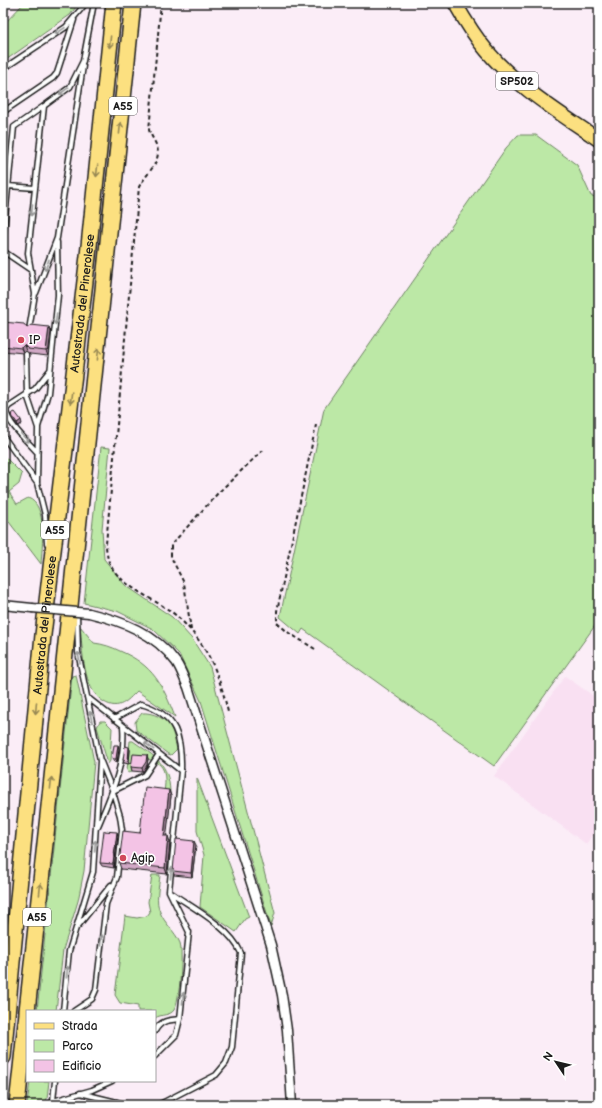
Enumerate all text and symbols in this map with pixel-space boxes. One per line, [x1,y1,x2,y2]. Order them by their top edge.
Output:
one-way arrow [55,27,66,35]
one-way arrow [106,35,114,48]
road number: SP502 [496,72,538,90]
one-way arrow [59,87,70,95]
road number: A55 [109,97,137,115]
one-way arrow [117,122,124,135]
one-way arrow [93,164,100,177]
one-way arrow [29,203,36,216]
street label: Autostrada del Pinerolese [67,233,98,373]
one-way arrow [43,258,51,270]
one-way arrow [52,312,59,325]
place label: IP [29,333,41,348]
marker: IP [16,335,26,345]
one-way arrow [94,348,102,361]
one-way arrow [67,391,75,404]
one-way arrow [20,433,29,443]
road number: A55 [41,521,69,539]
street label: Autostrada del Pinerolese [30,555,60,695]
one-way arrow [75,652,83,665]
one-way arrow [32,701,40,714]
one-way arrow [87,711,95,724]
one-way arrow [143,741,154,750]
one-way arrow [48,777,55,790]
one-way arrow [91,840,98,853]
place label: Agip [131,851,155,866]
marker: Agip [118,853,128,863]
one-way arrow [167,867,175,880]
one-way arrow [37,883,44,896]
road number: A55 [23,908,51,926]
one-way arrow [97,934,105,947]
one-way arrow [63,966,71,979]
one-way arrow [179,992,186,1005]
legend [26,1010,156,1082]
text: Strada [62,1019,98,1034]
text: Parco [62,1039,93,1054]
north arrow [536,1042,576,1082]
text: N [541,1049,556,1064]
text: Edificio [62,1059,102,1074]

